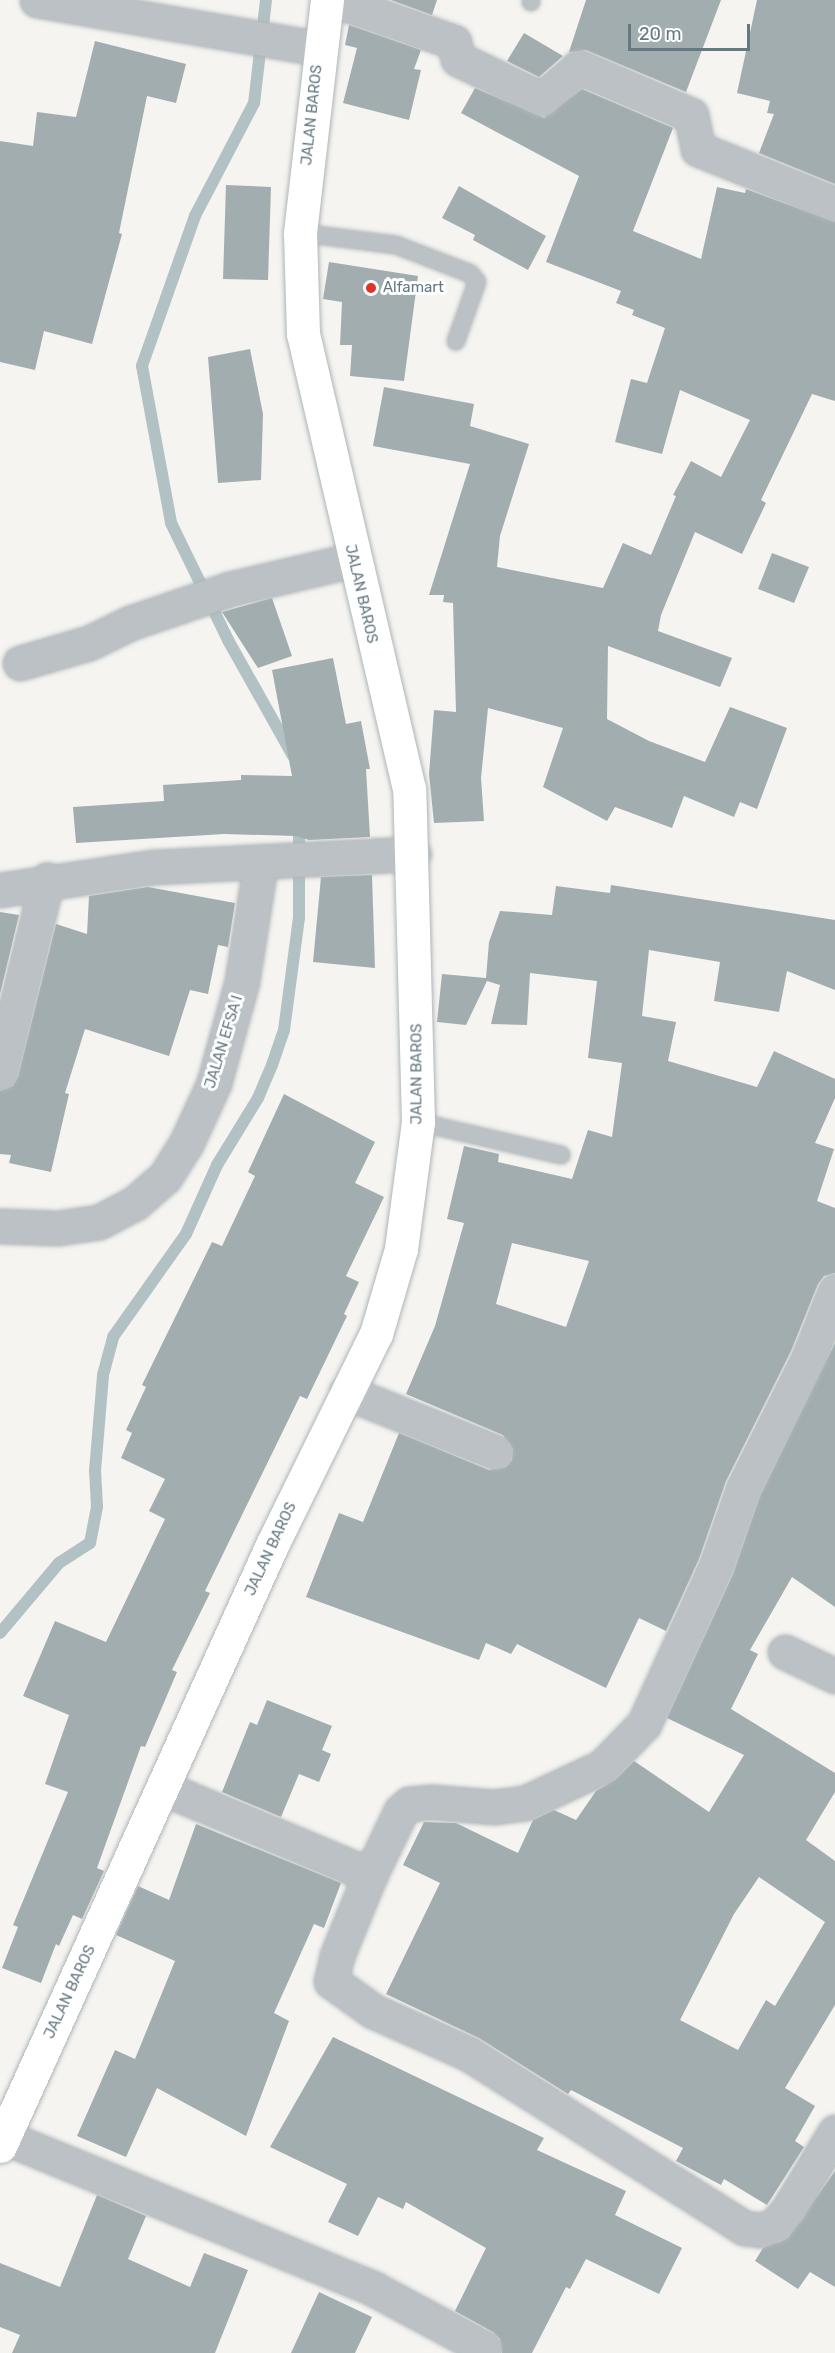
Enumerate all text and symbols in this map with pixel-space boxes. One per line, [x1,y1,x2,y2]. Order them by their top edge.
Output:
scale bar [631,12,752,50]
text: 20 m [639,23,681,45]
street label: JALAN BAROS [298,64,326,166]
place label: Alfamart [383,279,444,297]
marker: Alfamart [364,281,378,295]
street label: JALAN BAROS [341,543,381,645]
street label: JALAN EFSA I [201,993,247,1091]
street label: JALAN BAROS [408,1023,426,1125]
street label: JALAN BAROS [241,1499,301,1599]
street label: JALAN BAROS [40,1942,100,2042]

